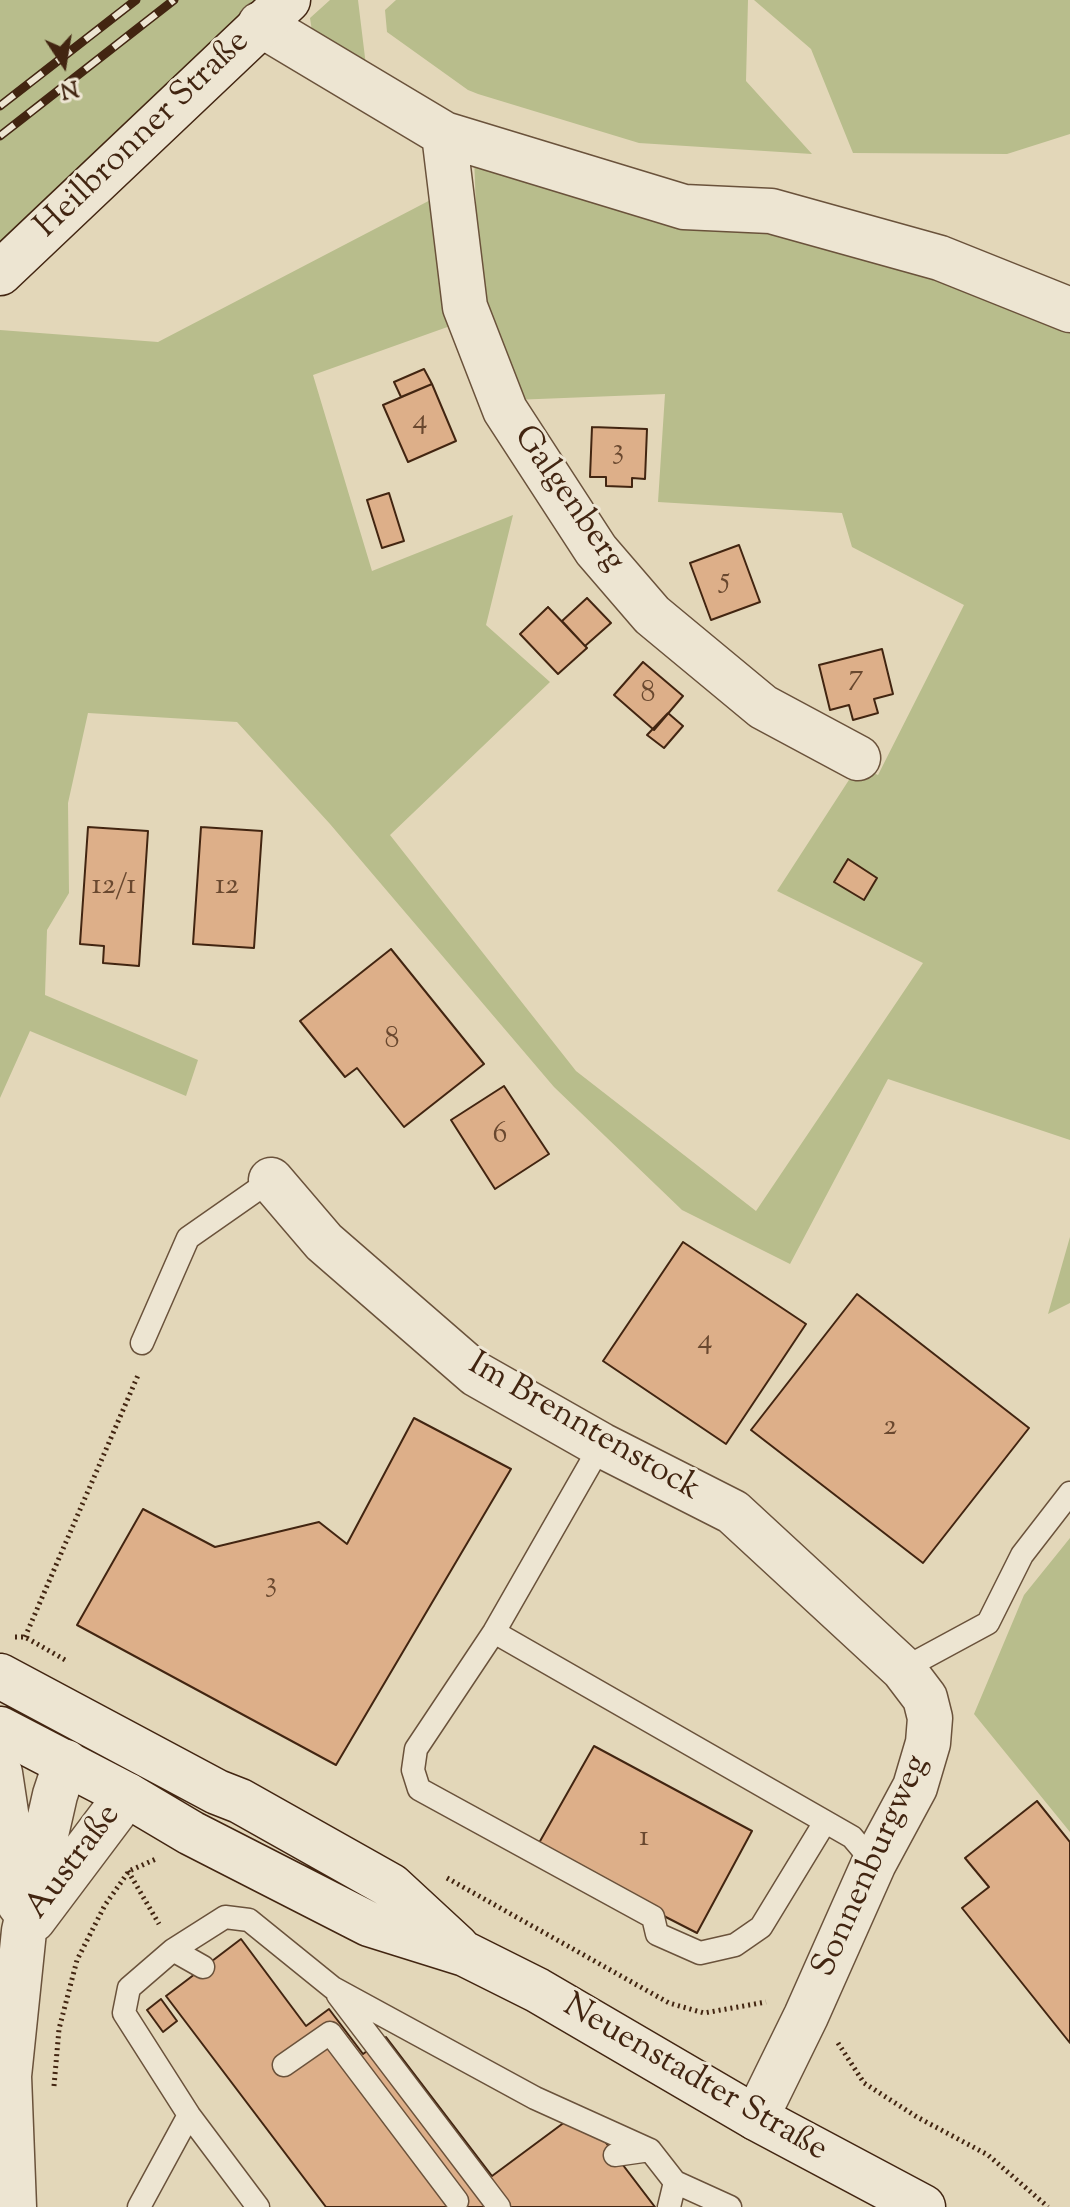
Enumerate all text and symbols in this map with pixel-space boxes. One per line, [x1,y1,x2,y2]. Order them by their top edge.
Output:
street label: Heilbronner Straße [28,23,260,249]
north arrow [24,24,104,104]
text: N [57,70,81,105]
house number: 4 [412,405,428,441]
street label: Galgenberg [502,419,632,581]
house number: 3 [612,435,624,471]
house number: 5 [720,564,730,600]
house number: 7 [848,661,864,697]
house number: 8 [641,678,655,714]
house number: 12/1 [92,870,136,906]
house number: 12 [215,870,239,906]
house number: 8 [385,1024,399,1060]
house number: 6 [493,1119,507,1155]
house number: 4 [697,1325,713,1361]
street label: Im Brenntenstock [460,1346,706,1512]
house number: 2 [883,1411,897,1447]
house number: 3 [265,1568,277,1604]
street label: Sonnenburgweg [806,1750,940,1984]
street label: Austraße [19,1798,131,1928]
house number: 1 [639,1822,649,1858]
street label: Neuenstadter Straße [554,1988,834,2172]

